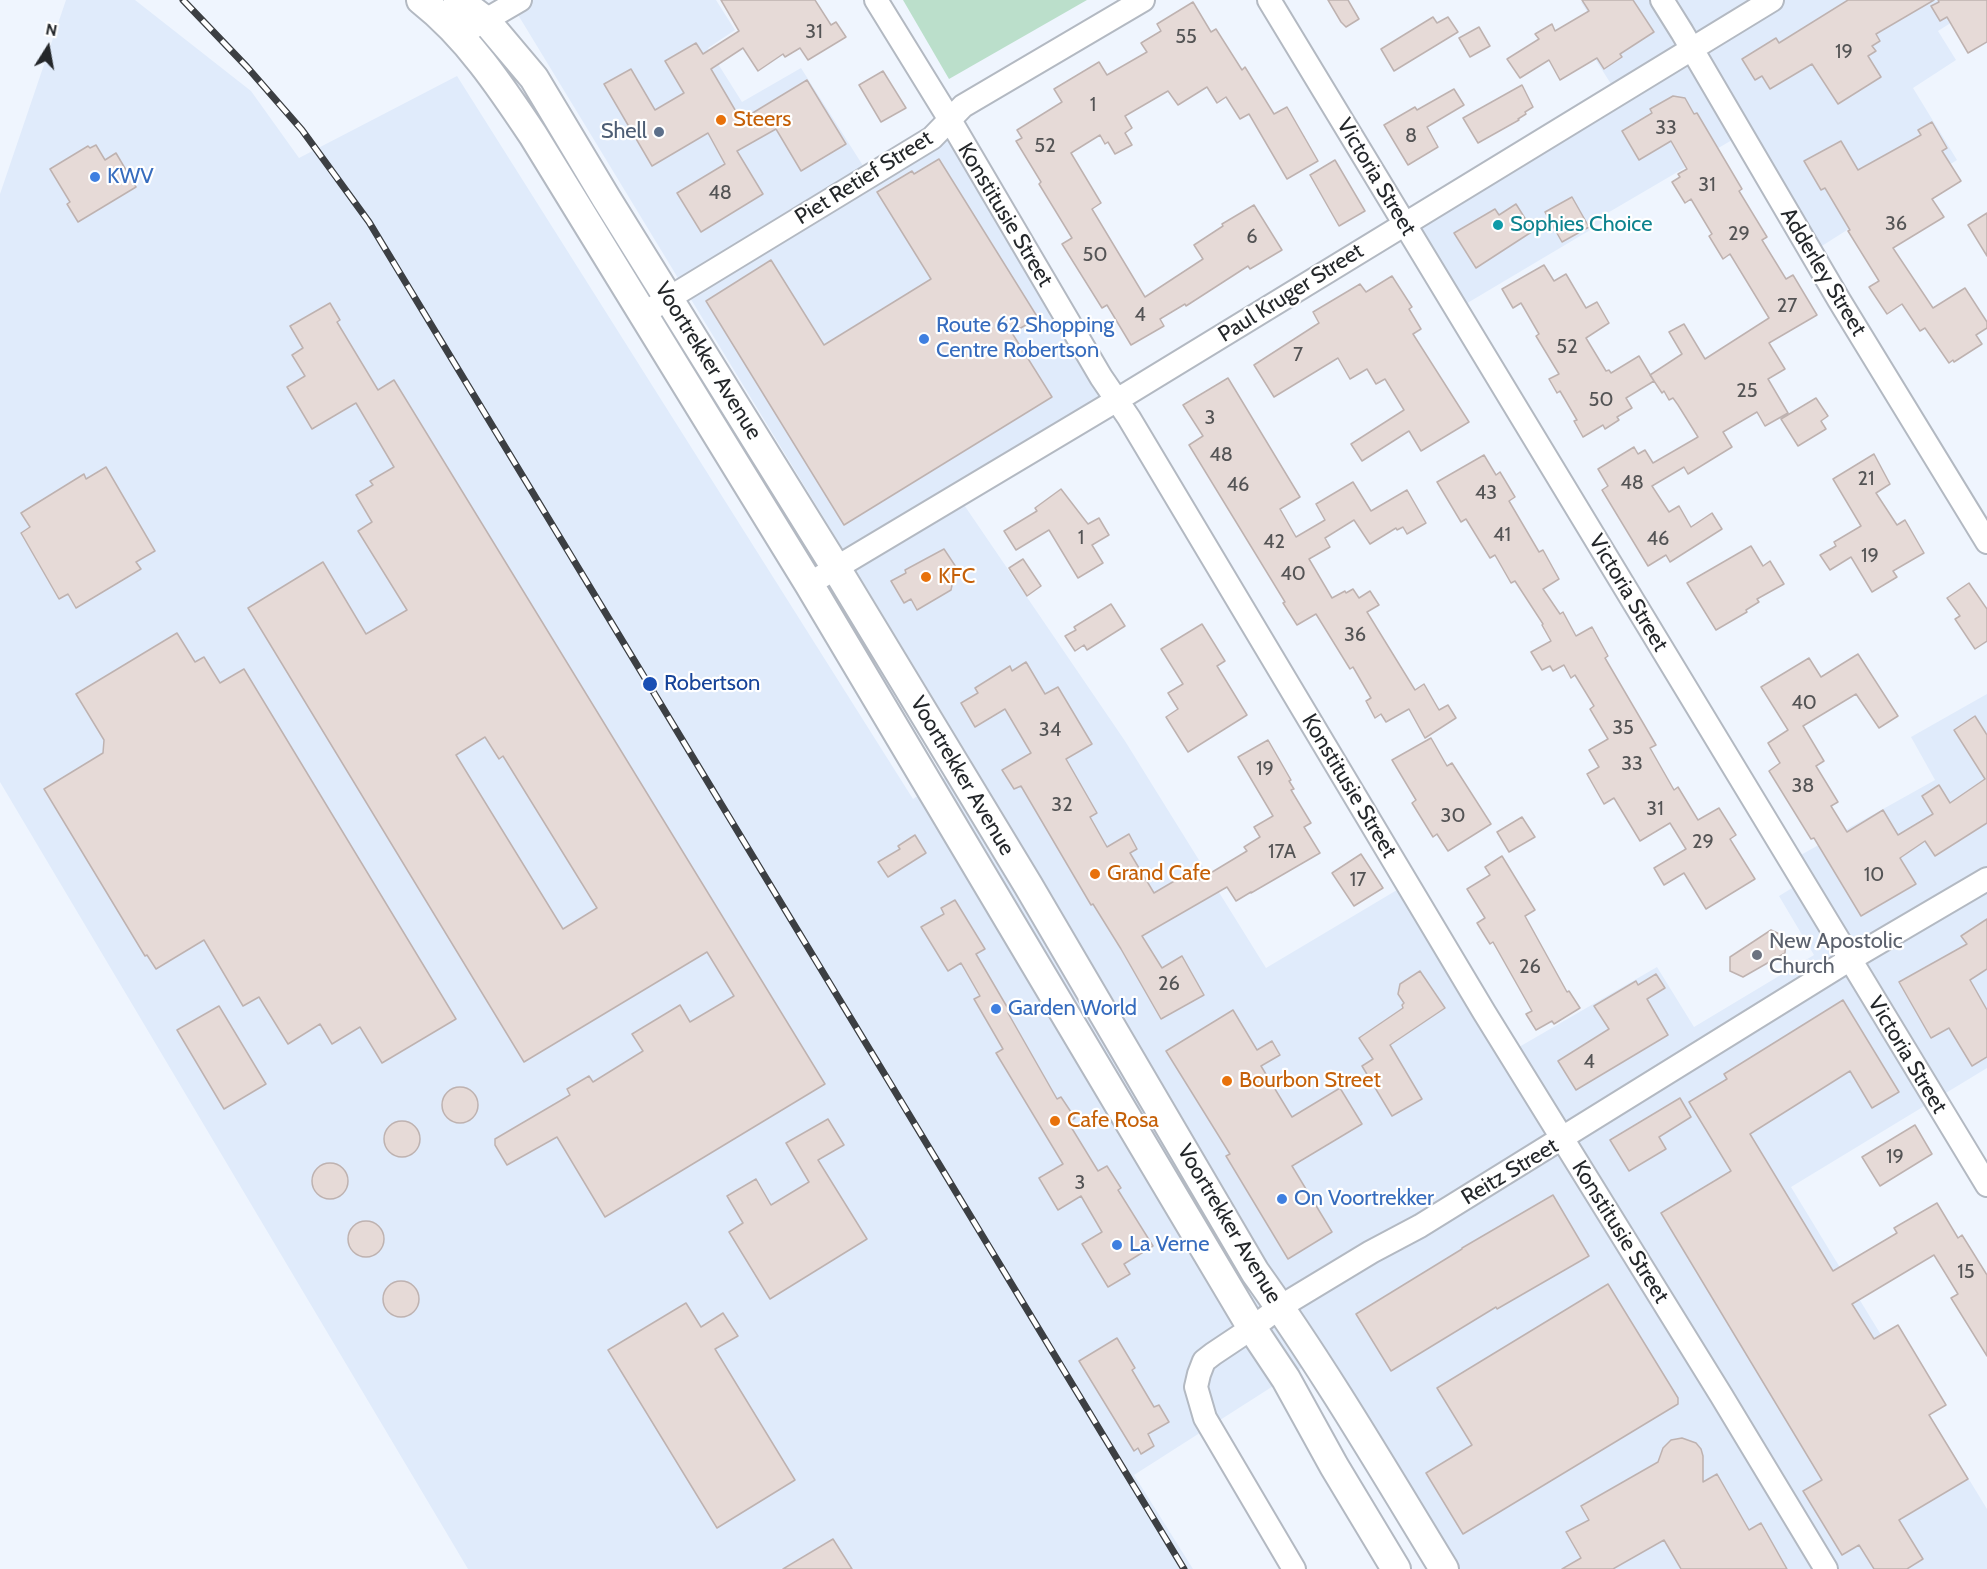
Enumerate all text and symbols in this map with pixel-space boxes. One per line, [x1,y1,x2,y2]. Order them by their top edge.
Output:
north arrow [18,18,78,78]
text: N [44,19,59,40]
house number: 31 [805,20,823,44]
house number: 55 [1175,25,1197,49]
house number: 19 [1835,40,1853,64]
house number: 1 [1090,93,1096,117]
place label: Steers [733,107,791,133]
marker: Steers [714,113,728,127]
street label: Victoria Street [1331,114,1421,240]
house number: 33 [1655,116,1677,140]
place label: Shell [601,119,647,145]
house number: 8 [1405,124,1417,148]
marker: Shell [652,125,666,139]
street label: Piet Retief Street [790,125,938,231]
house number: 52 [1034,134,1056,158]
street label: Konstitusie Street [952,138,1058,292]
place label: KWV [107,164,154,190]
marker: KWV [88,170,102,184]
house number: 31 [1698,173,1716,197]
house number: 48 [708,181,732,205]
street label: Adderley Street [1774,203,1872,341]
place label: Sophies Choice [1510,212,1652,238]
house number: 36 [1885,212,1907,236]
marker: Sophies Choice [1491,218,1505,232]
house number: 29 [1728,222,1750,246]
house number: 6 [1246,225,1258,249]
street label: Paul Kruger Street [1214,238,1368,348]
house number: 50 [1083,243,1107,267]
street label: Voortrekker Avenue [649,277,767,445]
house number: 27 [1777,294,1797,318]
house number: 4 [1134,303,1146,327]
place label: Route 62 Shopping Centre Robertson [936,313,1114,364]
marker: Route 62 Shopping Centre Robertson [917,332,931,346]
house number: 52 [1556,335,1578,359]
house number: 7 [1293,343,1303,367]
house number: 25 [1736,379,1758,403]
house number: 50 [1589,388,1613,412]
house number: 3 [1205,406,1215,430]
house number: 48 [1209,443,1233,467]
house number: 21 [1858,467,1874,491]
house number: 48 [1620,471,1644,495]
house number: 46 [1227,473,1249,497]
house number: 43 [1475,481,1497,505]
house number: 41 [1493,523,1511,547]
house number: 1 [1078,526,1084,550]
house number: 46 [1647,527,1669,551]
house number: 42 [1263,530,1285,554]
street label: Victoria Street [1583,530,1673,656]
house number: 19 [1861,544,1879,568]
house number: 40 [1280,562,1306,586]
place label: KFC [938,564,975,590]
marker: KFC [919,570,933,584]
house number: 36 [1344,623,1366,647]
place label: Robertson [664,671,760,697]
marker: Robertson [641,675,659,693]
house number: 40 [1791,691,1817,715]
street label: Voortrekker Avenue [904,692,1020,860]
street label: Konstitusie Street [1296,709,1402,863]
house number: 35 [1612,716,1634,740]
house number: 34 [1039,718,1061,742]
house number: 33 [1621,752,1643,776]
house number: 19 [1256,757,1274,781]
house number: 38 [1792,774,1814,798]
house number: 32 [1051,793,1073,817]
house number: 31 [1646,797,1664,821]
house number: 30 [1441,804,1465,828]
house number: 29 [1692,830,1714,854]
house number: 17A [1268,840,1296,864]
place label: Grand Cafe [1107,861,1211,887]
house number: 10 [1864,863,1884,887]
marker: Grand Cafe [1088,867,1102,881]
house number: 17 [1350,868,1366,892]
place label: New Apostolic Church [1769,929,1903,980]
marker: New Apostolic Church [1750,948,1764,962]
house number: 26 [1519,955,1541,979]
house number: 26 [1158,972,1180,996]
street label: Victoria Street [1862,992,1952,1118]
place label: Garden World [1008,996,1137,1022]
marker: Garden World [989,1002,1003,1016]
house number: 4 [1583,1050,1595,1074]
place label: Bourbon Street [1239,1068,1381,1094]
marker: Bourbon Street [1220,1074,1234,1088]
place label: Cafe Rosa [1067,1108,1159,1134]
marker: Cafe Rosa [1048,1114,1062,1128]
street label: Reitz Street [1457,1133,1563,1211]
street label: Voortrekker Avenue [1171,1140,1287,1308]
house number: 19 [1886,1145,1904,1169]
street label: Konstitusie Street [1566,1156,1674,1308]
house number: 3 [1075,1171,1085,1195]
place label: On Voortrekker [1294,1186,1434,1212]
marker: On Voortrekker [1275,1192,1289,1206]
place label: La Verne [1129,1232,1209,1258]
marker: La Verne [1110,1238,1124,1252]
house number: 15 [1957,1260,1975,1284]

